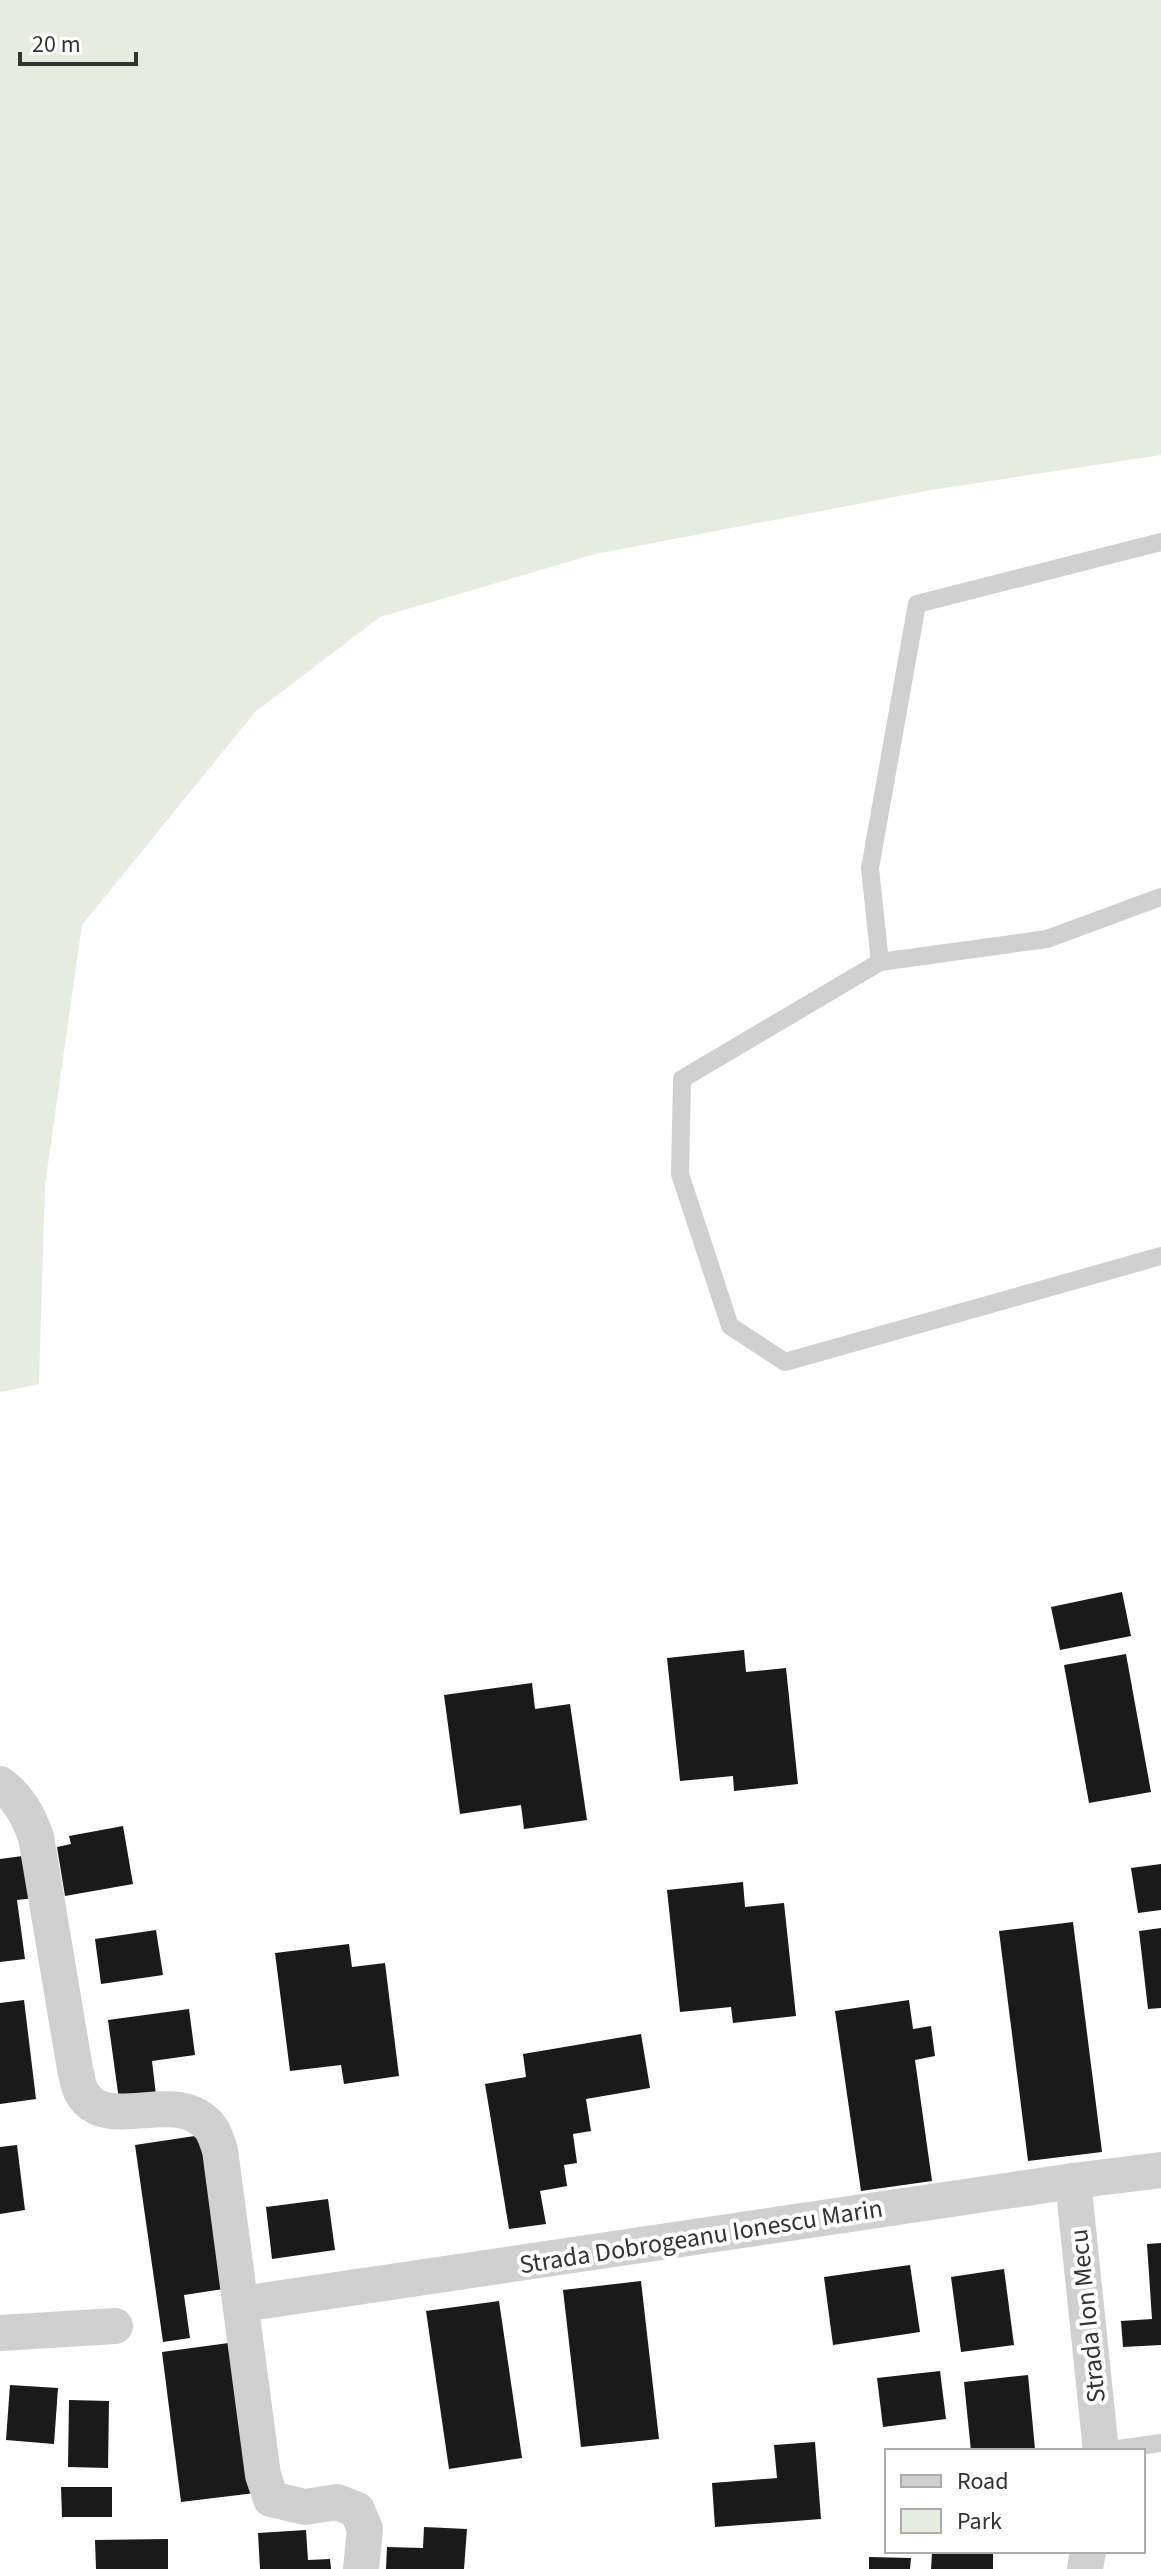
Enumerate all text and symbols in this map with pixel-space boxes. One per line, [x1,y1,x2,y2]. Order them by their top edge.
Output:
scale bar [20,16,136,66]
text: 20 m [32,27,81,62]
street label: Strada Dobrogeanu Ionescu Marin [517,2189,885,2283]
street label: Strada Ion Mecu [1060,2227,1115,2405]
legend [885,2449,1145,2553]
text: Road [957,2464,1009,2499]
text: Park [957,2504,1002,2539]

